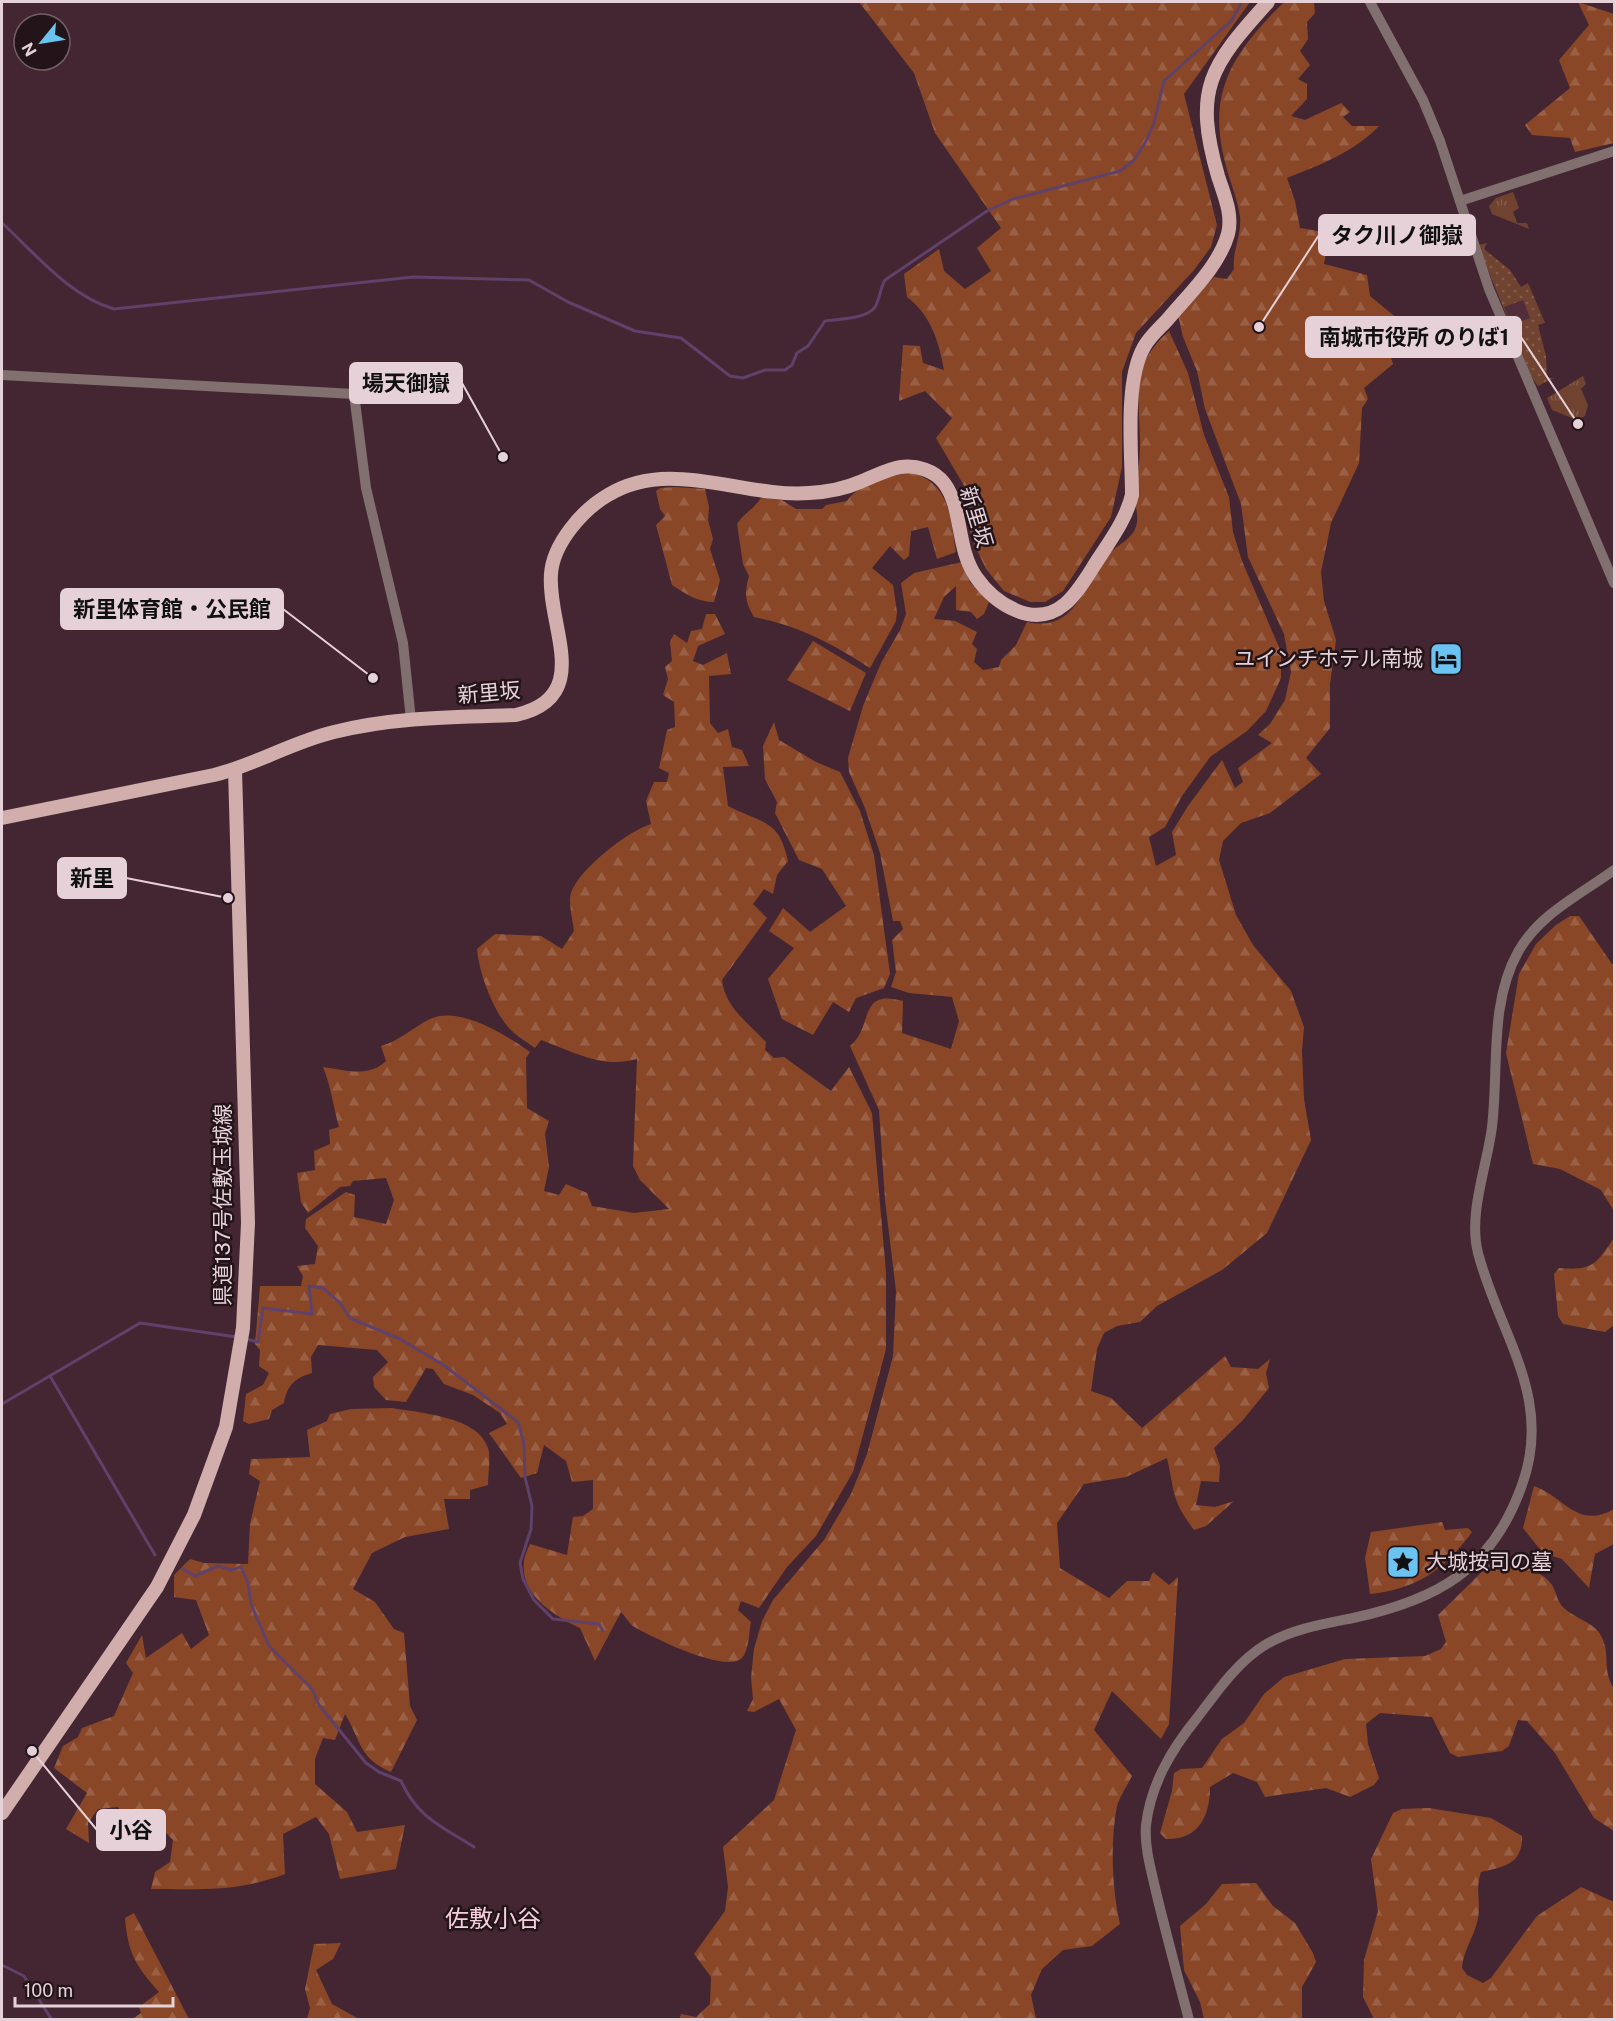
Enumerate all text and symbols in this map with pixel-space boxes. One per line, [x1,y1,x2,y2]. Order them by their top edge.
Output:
north arrow [12,12,72,72]
text: N [18,39,41,59]
callout: タク川ノ御嶽 [1319,215,1475,255]
text: タク川ノ御嶽 [1331,222,1463,248]
callout: 南城市役所 のりば1 [1306,317,1521,357]
text: 南城市役所 のりば1 [1319,324,1509,350]
callout: 場天御嶽 [350,363,462,403]
text: 場天御嶽 [362,370,450,396]
street label: 新里坂 [955,483,998,551]
callout: 新里体育館・公民館 [61,589,283,629]
text: 新里体育館・公民館 [73,596,271,622]
hotel icon: ユインチホテル南城 [1428,641,1464,677]
place label: ユインチホテル南城 [1234,646,1423,671]
street label: 新里坂 [456,677,521,708]
callout: 新里 [58,858,126,898]
text: 新里 [70,865,114,891]
street label: 県道137号佐敷玉城線 [210,1104,235,1306]
place icon: 大城按司の墓 [1385,1544,1421,1580]
place label: 大城按司の墓 [1426,1549,1552,1574]
callout: 小谷 [97,1810,165,1850]
text: 小谷 [109,1817,153,1843]
district label: 佐敷小谷 [445,1904,541,1932]
scale bar [15,1970,172,2008]
text: 100 m [24,1980,73,2001]

